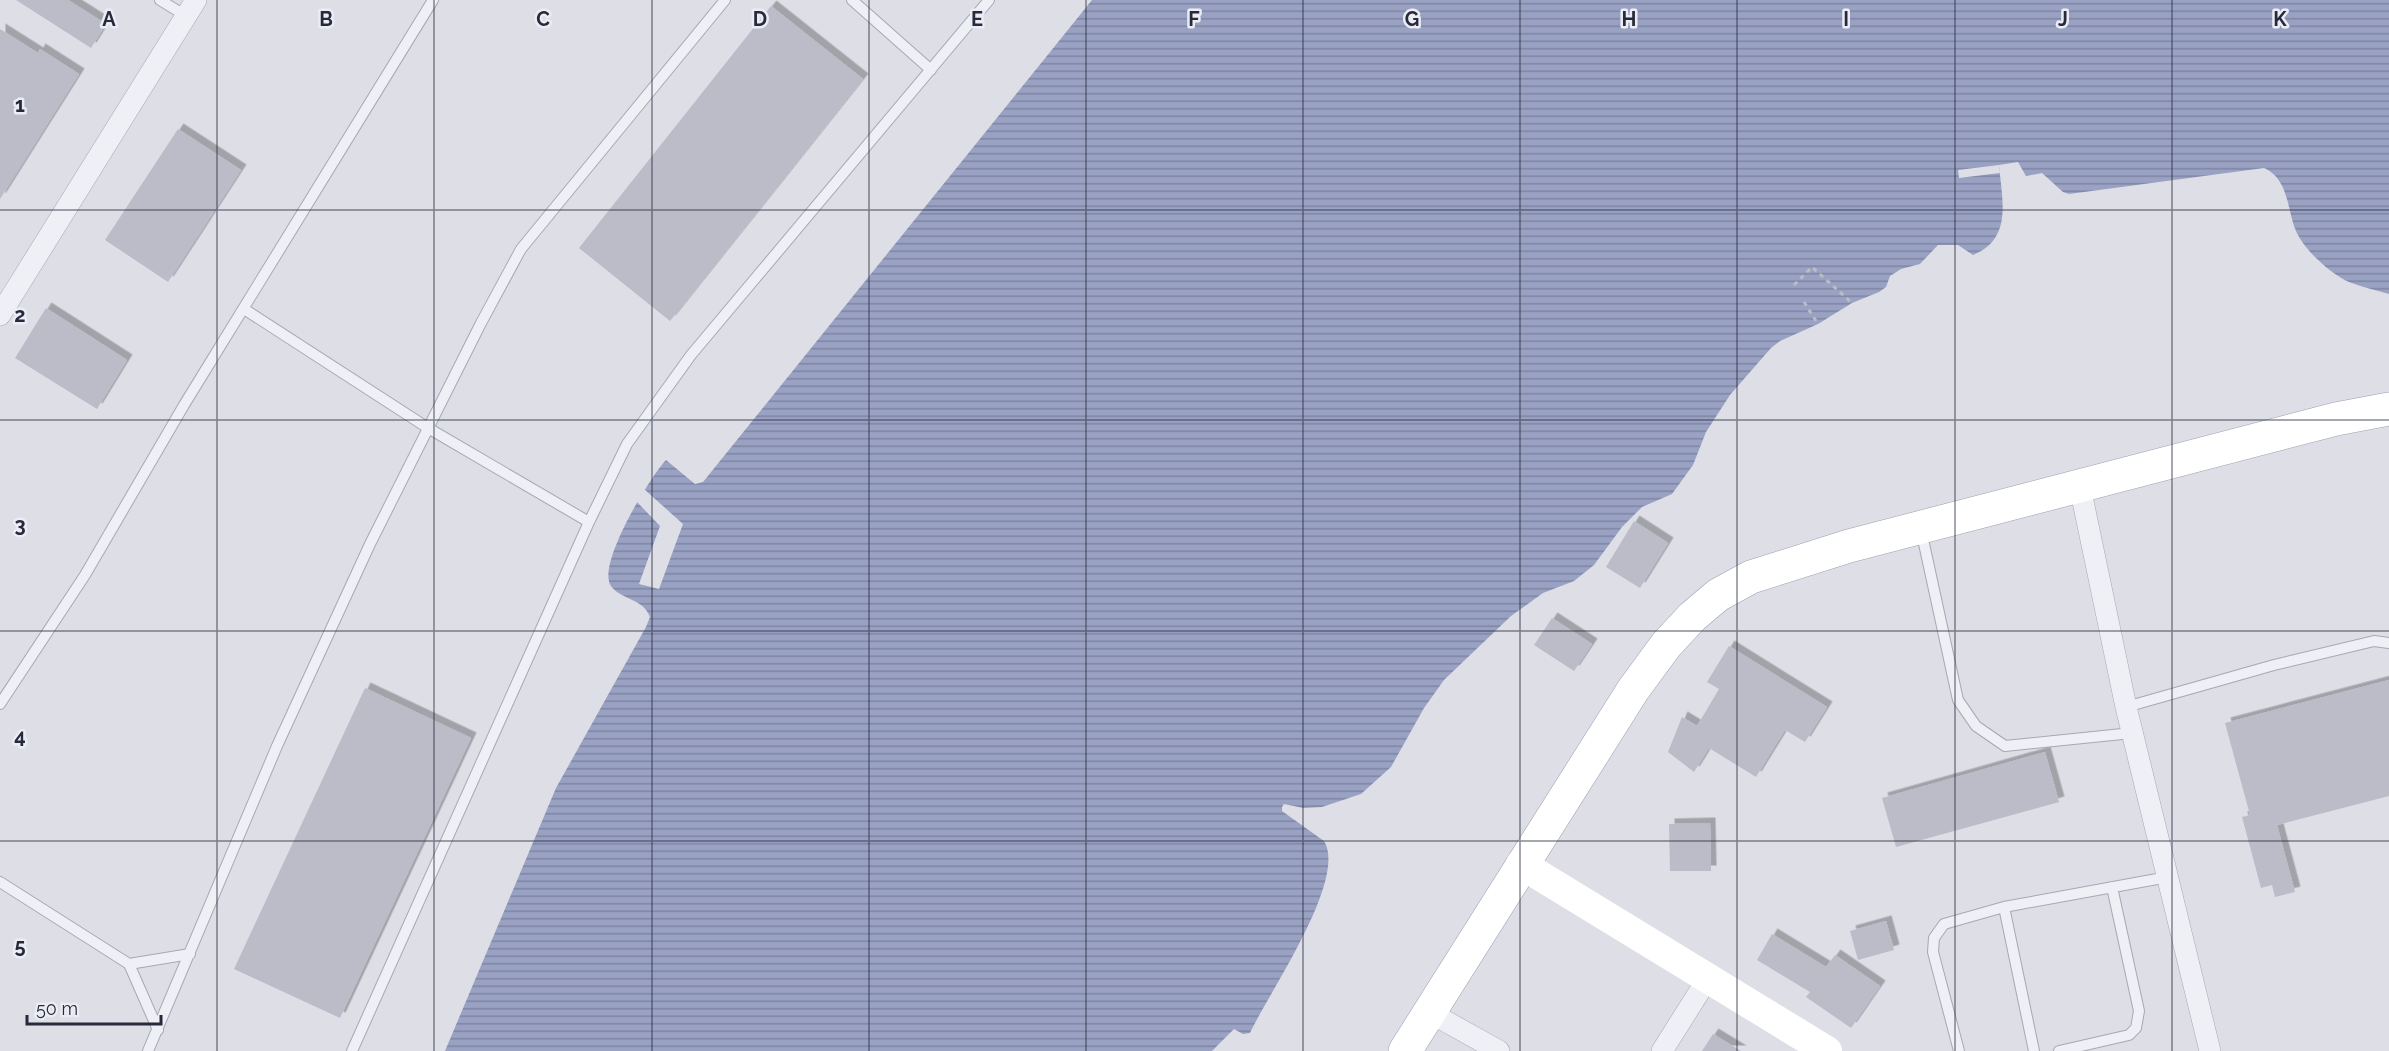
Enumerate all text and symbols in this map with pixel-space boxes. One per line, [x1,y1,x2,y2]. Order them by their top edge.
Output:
text: A [102,7,116,31]
text: B [319,7,333,31]
text: C [536,7,550,31]
text: D [753,7,767,31]
text: E [971,7,983,31]
text: F [1188,7,1200,31]
text: G [1405,7,1419,31]
text: H [1622,7,1636,31]
text: I [1843,7,1849,31]
text: J [2058,7,2068,31]
text: K [2273,7,2287,31]
text: 1 [15,93,25,117]
text: 2 [14,303,26,327]
text: 3 [14,513,26,537]
text: 4 [14,724,26,748]
text: 5 [14,934,26,958]
scale bar [27,988,160,1026]
text: 50 m [36,998,78,1019]

